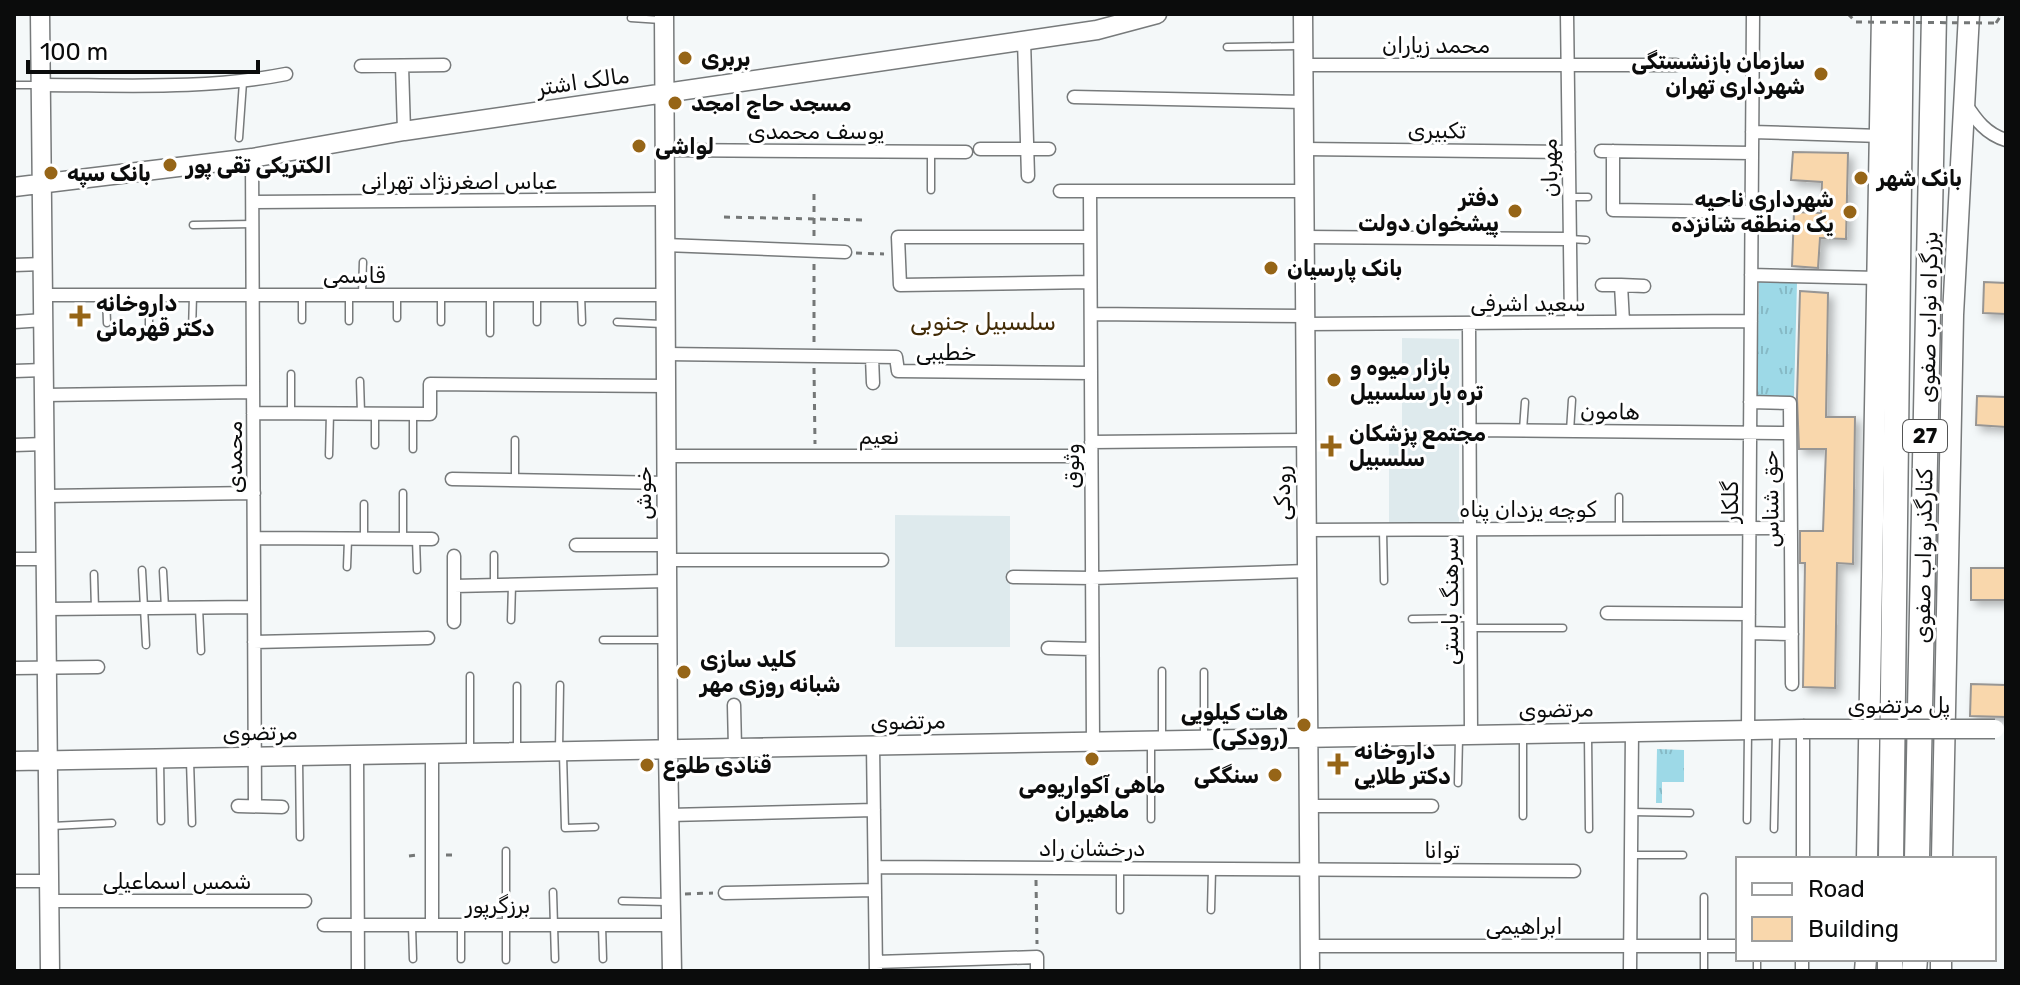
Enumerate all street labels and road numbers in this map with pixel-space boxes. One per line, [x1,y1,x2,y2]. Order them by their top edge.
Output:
street label: محمد زیاران [1382,32,1490,59]
street label: مالک اشتر [533,62,631,102]
street label: تکبیری [1407,116,1467,145]
street label: یوسف محمدی [748,118,885,145]
street label: مهربان [1535,138,1564,198]
street label: عباس اصغرنژاد تهرانی [361,168,557,195]
street label: بزرگراه نواب صفوی [1914,231,1943,403]
street label: قاسمی [323,262,385,289]
street label: سعید اشرفی [1470,290,1586,317]
street label: خطیبی [916,339,976,366]
street label: هامون [1580,397,1640,426]
road number: 27 [1903,420,1947,452]
street label: محمدی [221,421,248,493]
street label: نعیم [859,423,899,451]
street label: وثوق [1058,443,1085,489]
street label: حق شناس [1756,450,1785,548]
street label: خوش [630,466,657,520]
street label: رودکی [1269,466,1296,520]
street label: کنارگذر نواب صفوی [1908,468,1939,644]
street label: گلکار [1717,481,1744,525]
street label: کوچه یزدان پناه [1459,496,1597,524]
street label: سرهنگ باستی [1437,537,1464,665]
street label: پل مرتضوی [1848,692,1950,720]
street label: مرتضوی [1518,695,1594,724]
street label: مرتضوی [870,707,946,736]
street label: مرتضوی [222,718,298,747]
street label: درخشان راد [1039,835,1145,862]
street label: توانا [1424,837,1460,864]
street label: شمس اسماعیلی [103,868,251,895]
street label: برزگرپور [464,892,530,920]
street label: ابراهیمی [1485,913,1563,940]

